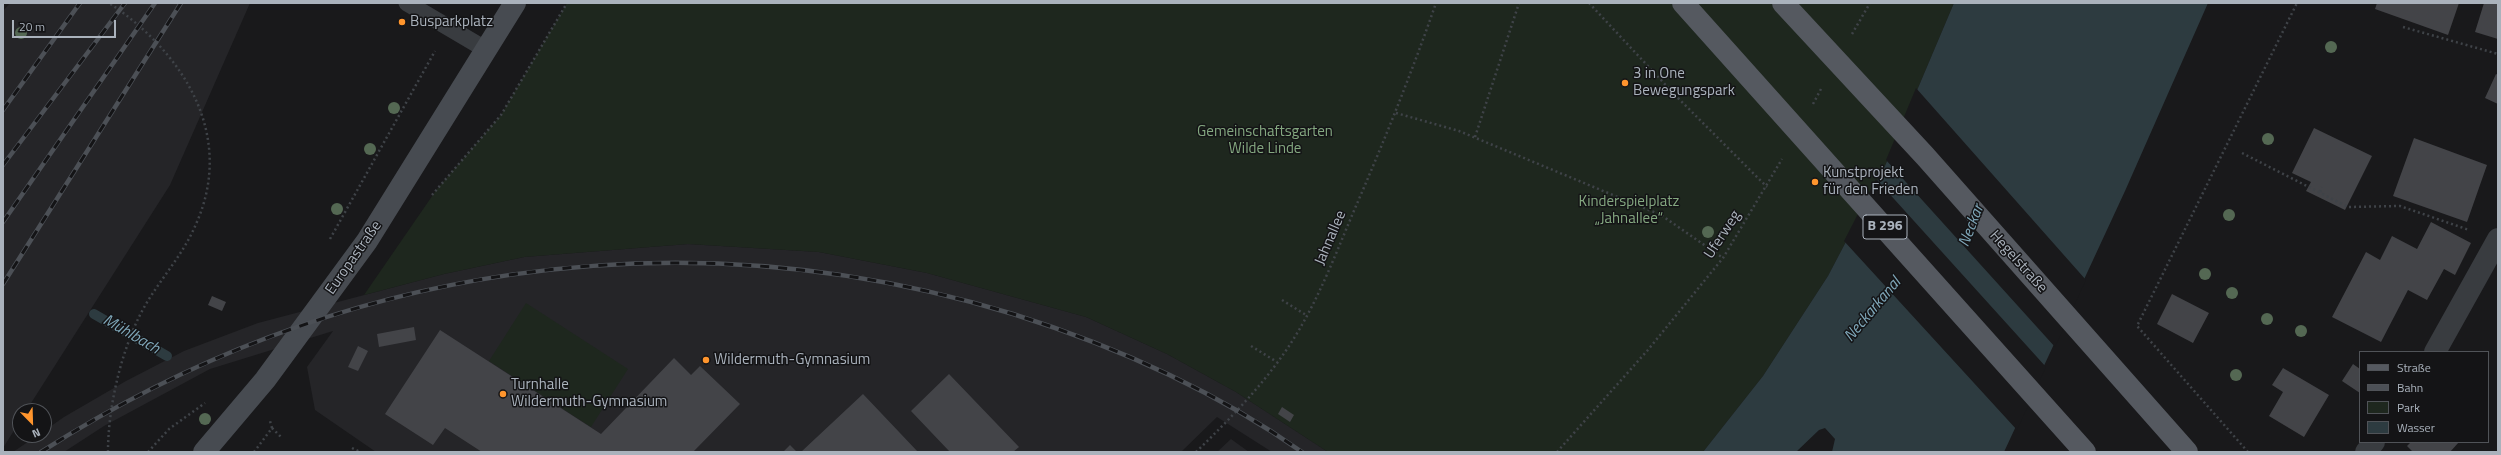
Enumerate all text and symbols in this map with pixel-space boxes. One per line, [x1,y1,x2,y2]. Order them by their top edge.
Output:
scale bar [14,12,118,38]
place label: Busparkplatz [410,13,493,31]
text: 20 m [19,17,45,36]
marker: Busparkplatz [397,17,407,27]
place label: 3 in One Bewegungspark [1633,65,1735,100]
marker: 3 in One Bewegungspark [1620,78,1630,88]
park label: Gemeinschaftsgarten Wilde Linde [1197,123,1333,158]
place label: Kunstprojekt für den Frieden [1823,164,1918,199]
marker: Kunstprojekt für den Frieden [1810,177,1820,187]
park label: Kinderspielplatz „Jahnallee“ [1579,193,1679,228]
water label: Neckar [1955,202,1989,250]
street label: Uferweg [1701,207,1745,263]
street label: Jahnallee [1311,208,1351,268]
road number: B 296 [1863,215,1907,239]
street label: Europastraße [322,218,386,298]
street label: Hegelstraße [1985,227,2051,297]
water label: Neckarkanal [1841,274,1905,346]
water label: Mühlbach [99,311,163,359]
place label: Wildermuth-Gymnasium [714,351,870,369]
legend [2359,351,2489,443]
marker: Wildermuth-Gymnasium [701,355,711,365]
text: Straße [2397,358,2431,377]
place label: Turnhalle Wildermuth-Gymnasium [511,376,667,411]
text: Bahn [2397,378,2423,397]
marker: Turnhalle Wildermuth-Gymnasium [498,389,508,399]
text: Park [2397,398,2420,417]
north arrow [12,403,52,443]
text: Wasser [2397,418,2435,437]
text: N [30,424,43,442]

